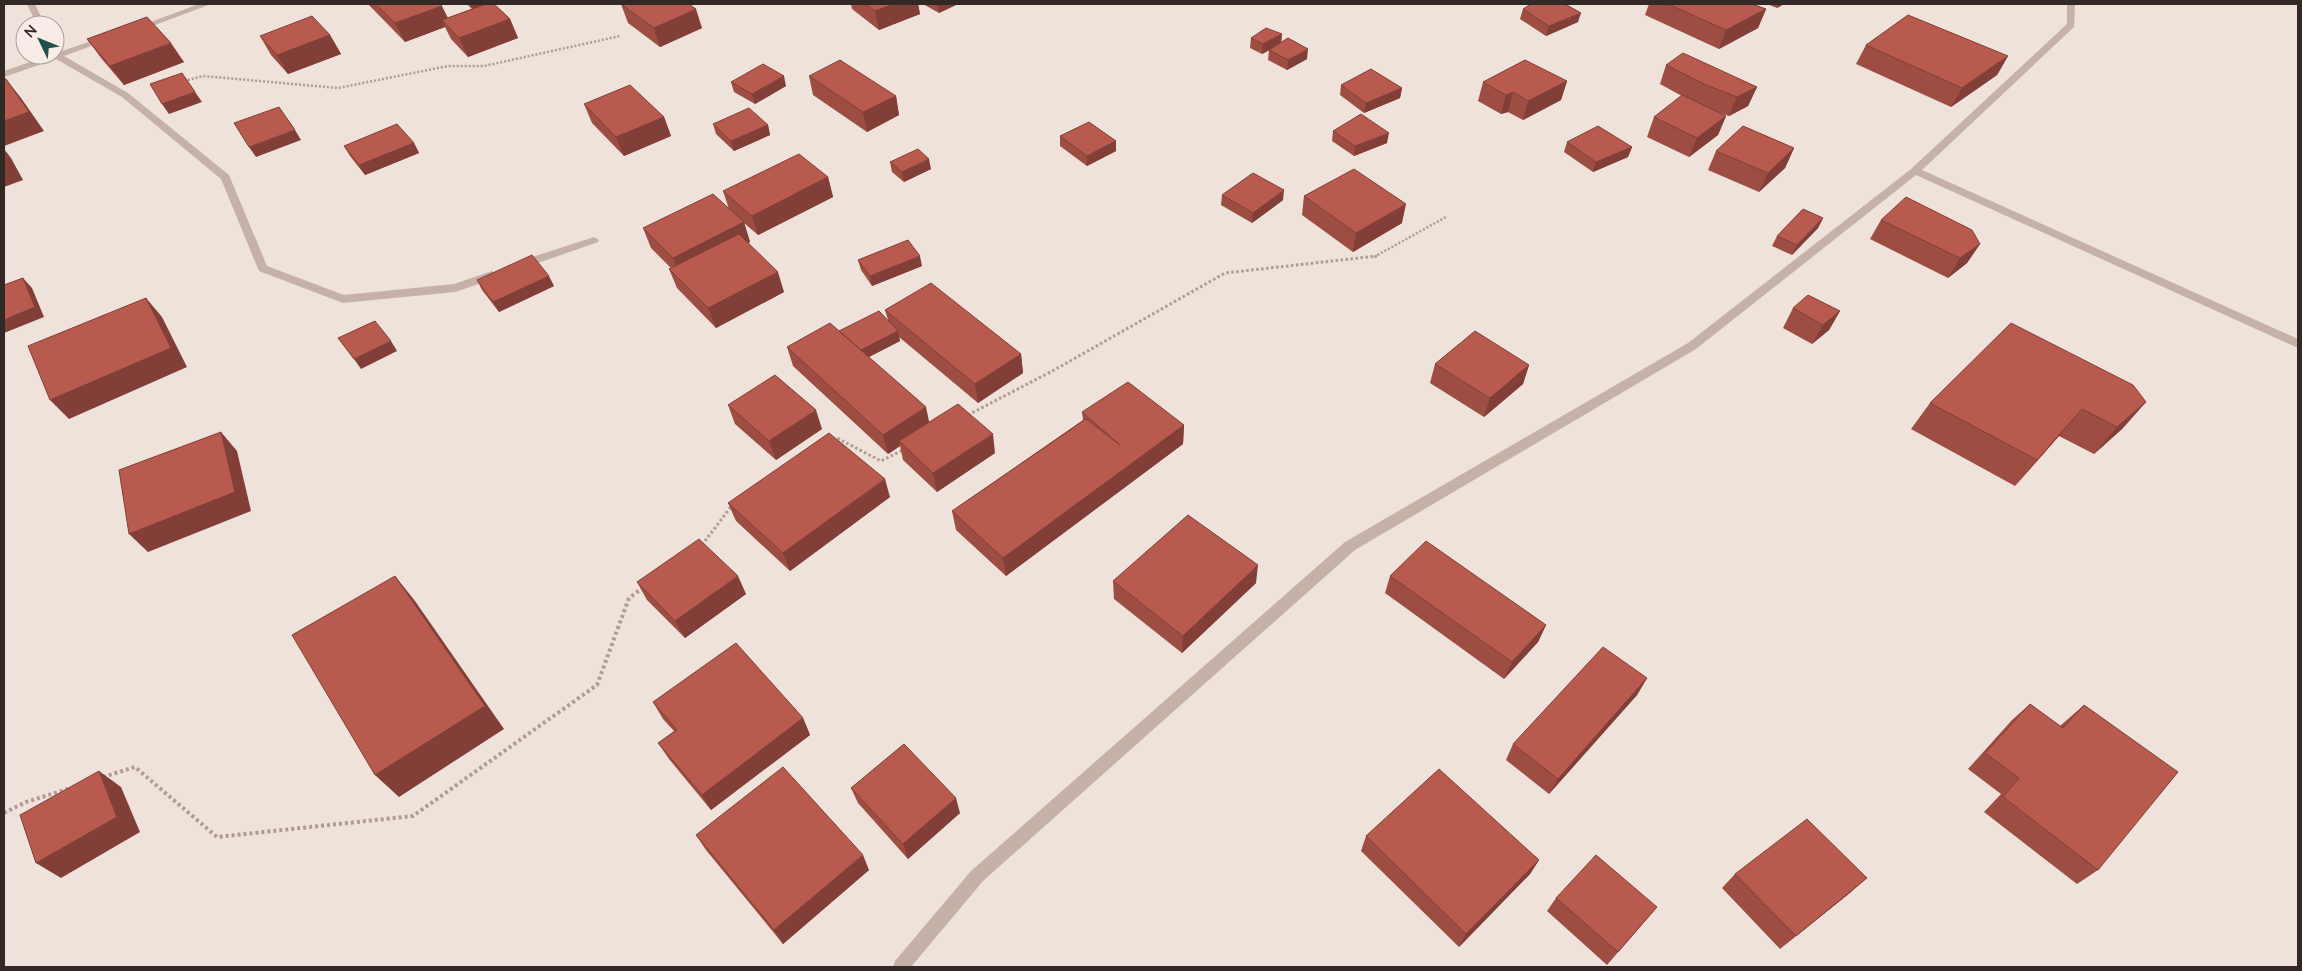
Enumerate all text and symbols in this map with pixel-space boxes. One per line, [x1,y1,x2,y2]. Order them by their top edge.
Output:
north arrow [15,15,65,65]
text: N [20,21,40,41]

